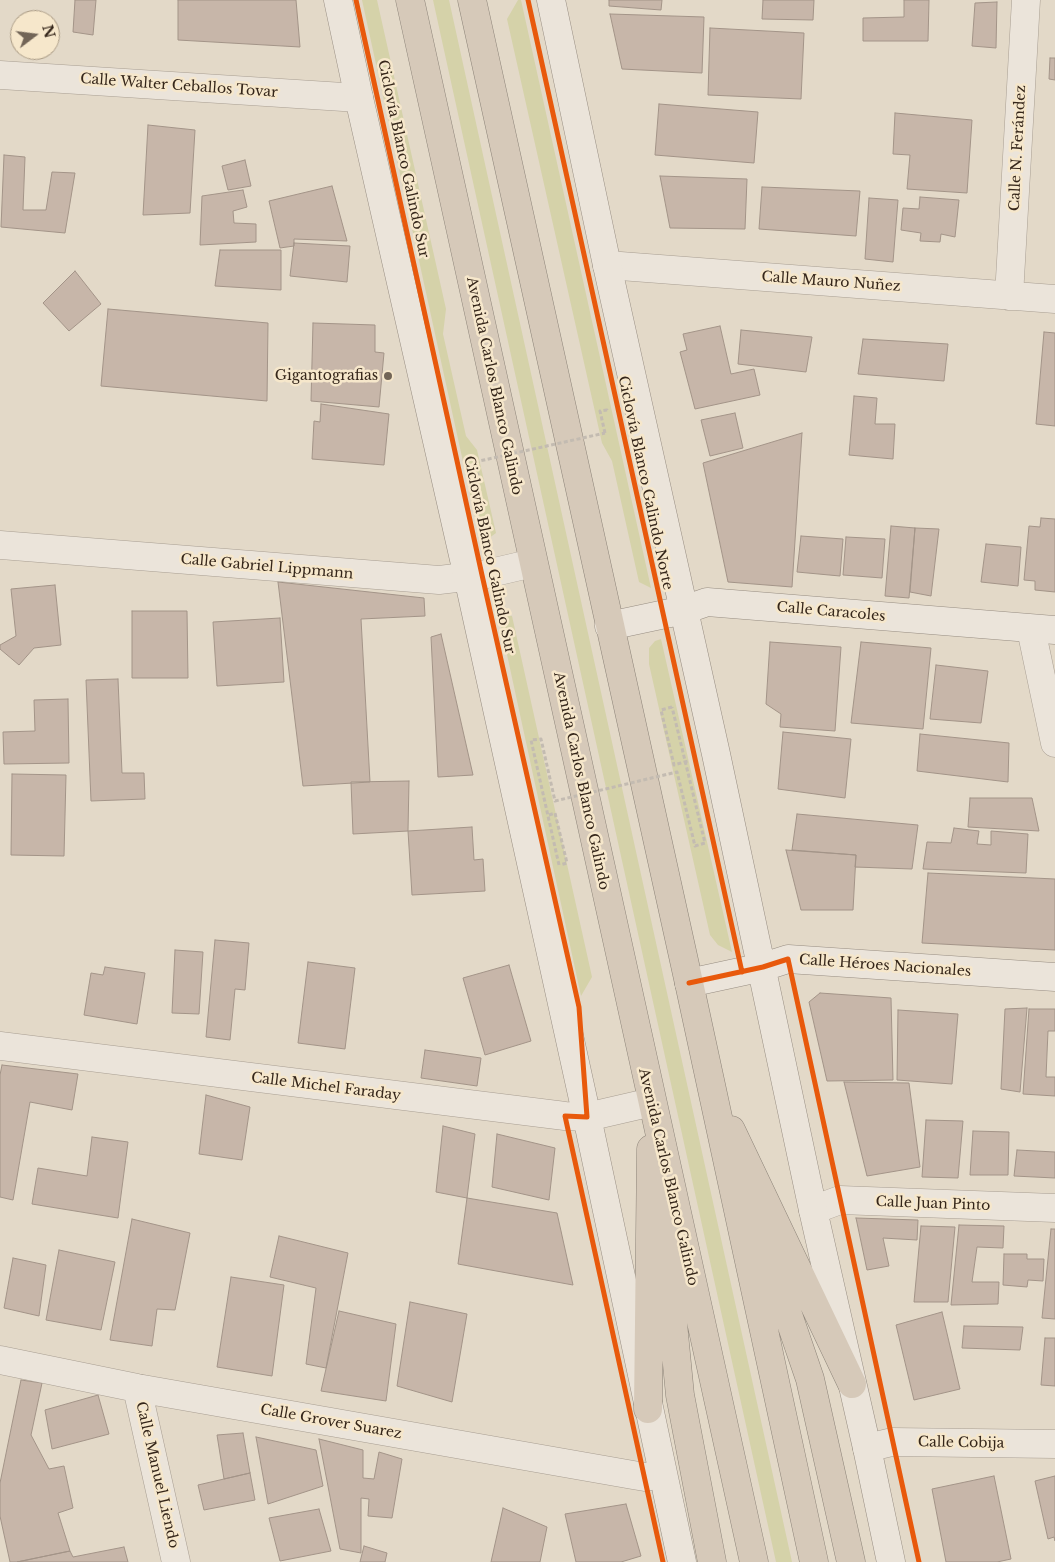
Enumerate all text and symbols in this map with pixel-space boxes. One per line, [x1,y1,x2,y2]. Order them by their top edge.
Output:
north arrow [10,10,60,60]
text: N [38,23,59,40]
street label: Ciclovía Blanco Galindo Sur [374,58,432,260]
street label: Calle Walter Ceballos Tovar [80,71,278,101]
street label: Calle N. Ferández [1006,84,1030,212]
street label: Calle Mauro Nuñez [761,269,901,295]
street label: Avenida Carlos Blanco Galindo [463,275,525,497]
place label: Gigantografias [275,368,378,384]
marker: Gigantografias [382,370,394,382]
street label: Ciclovía Blanco Galindo Norte [614,375,676,591]
street label: Ciclovía Blanco Galindo Sur [460,454,518,656]
street label: Calle Gabriel Lippmann [180,551,354,583]
street label: Calle Caracoles [776,599,886,625]
street label: Avenida Carlos Blanco Galindo [550,670,612,892]
street label: Calle Héroes Nacionales [798,952,972,980]
street label: Avenida Carlos Blanco Galindo [635,1067,701,1287]
street label: Calle Michel Faraday [250,1069,402,1105]
street label: Calle Juan Pinto [875,1194,991,1214]
street label: Calle Manuel Liendo [132,1400,182,1550]
street label: Calle Grover Suarez [259,1401,403,1443]
street label: Calle Cobija [918,1434,1004,1452]

